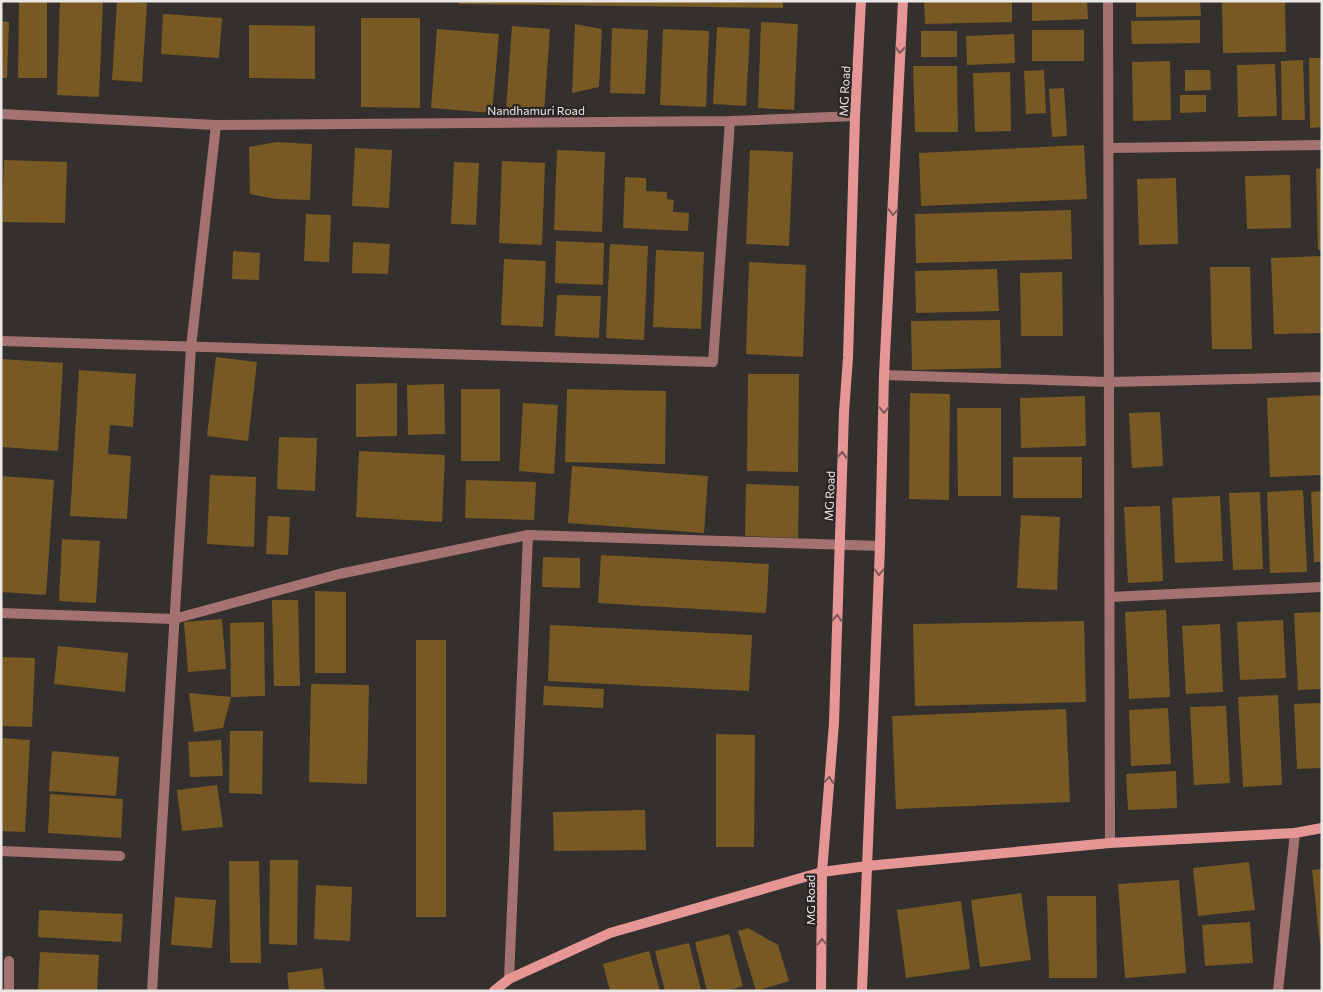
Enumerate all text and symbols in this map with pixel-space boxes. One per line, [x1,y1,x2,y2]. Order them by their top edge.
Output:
one-way arrow [895,46,906,54]
street label: MG Road [836,65,852,117]
street label: Nandhamuri Road [487,103,585,117]
one-way arrow [887,209,898,217]
one-way arrow [878,406,889,414]
one-way arrow [837,451,848,459]
street label: MG Road [821,471,837,521]
one-way arrow [874,568,885,576]
one-way arrow [832,613,843,621]
one-way arrow [824,776,835,784]
street label: MG Road [803,875,817,925]
one-way arrow [817,938,827,946]

